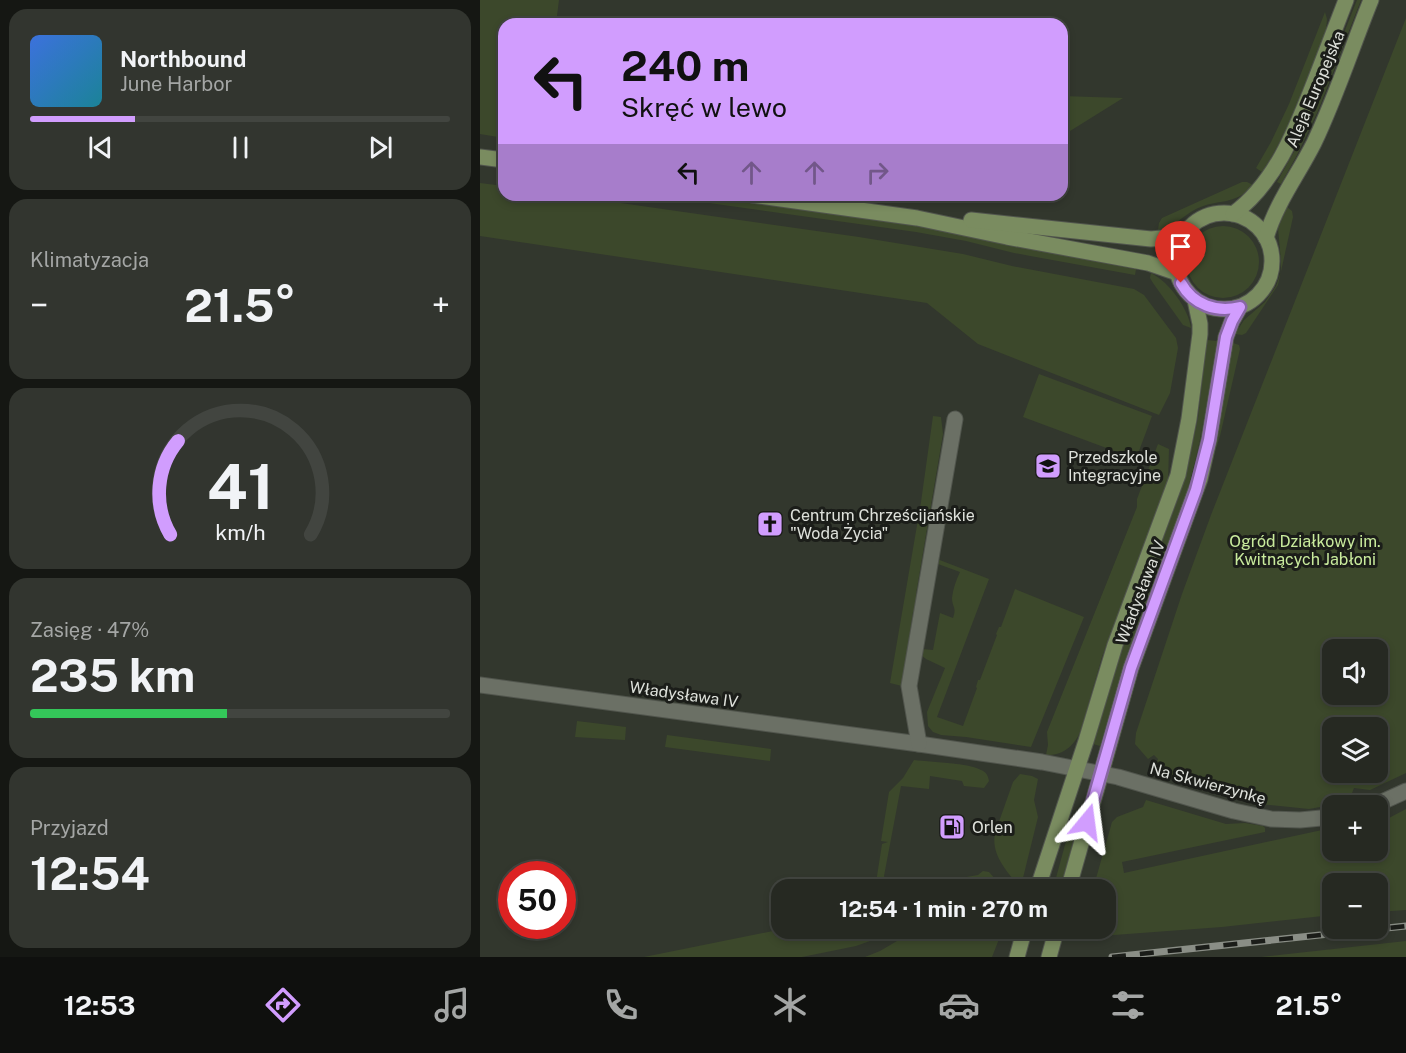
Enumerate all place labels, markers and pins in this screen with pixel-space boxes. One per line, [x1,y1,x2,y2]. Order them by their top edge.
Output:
pin [1155,221,1206,283]
place label: Przedszkole Integracyjne [1068,448,1161,485]
school or university icon: Przedszkole Integracyjne [1033,451,1063,481]
place label: Centrum Chrześcijańskie "Woda Życia" [790,506,975,543]
church icon: Centrum Chrześcijańskie "Woda Życia" [755,509,785,539]
fuel station icon: Orlen [937,812,967,842]
place label: Orlen [972,818,1013,837]

